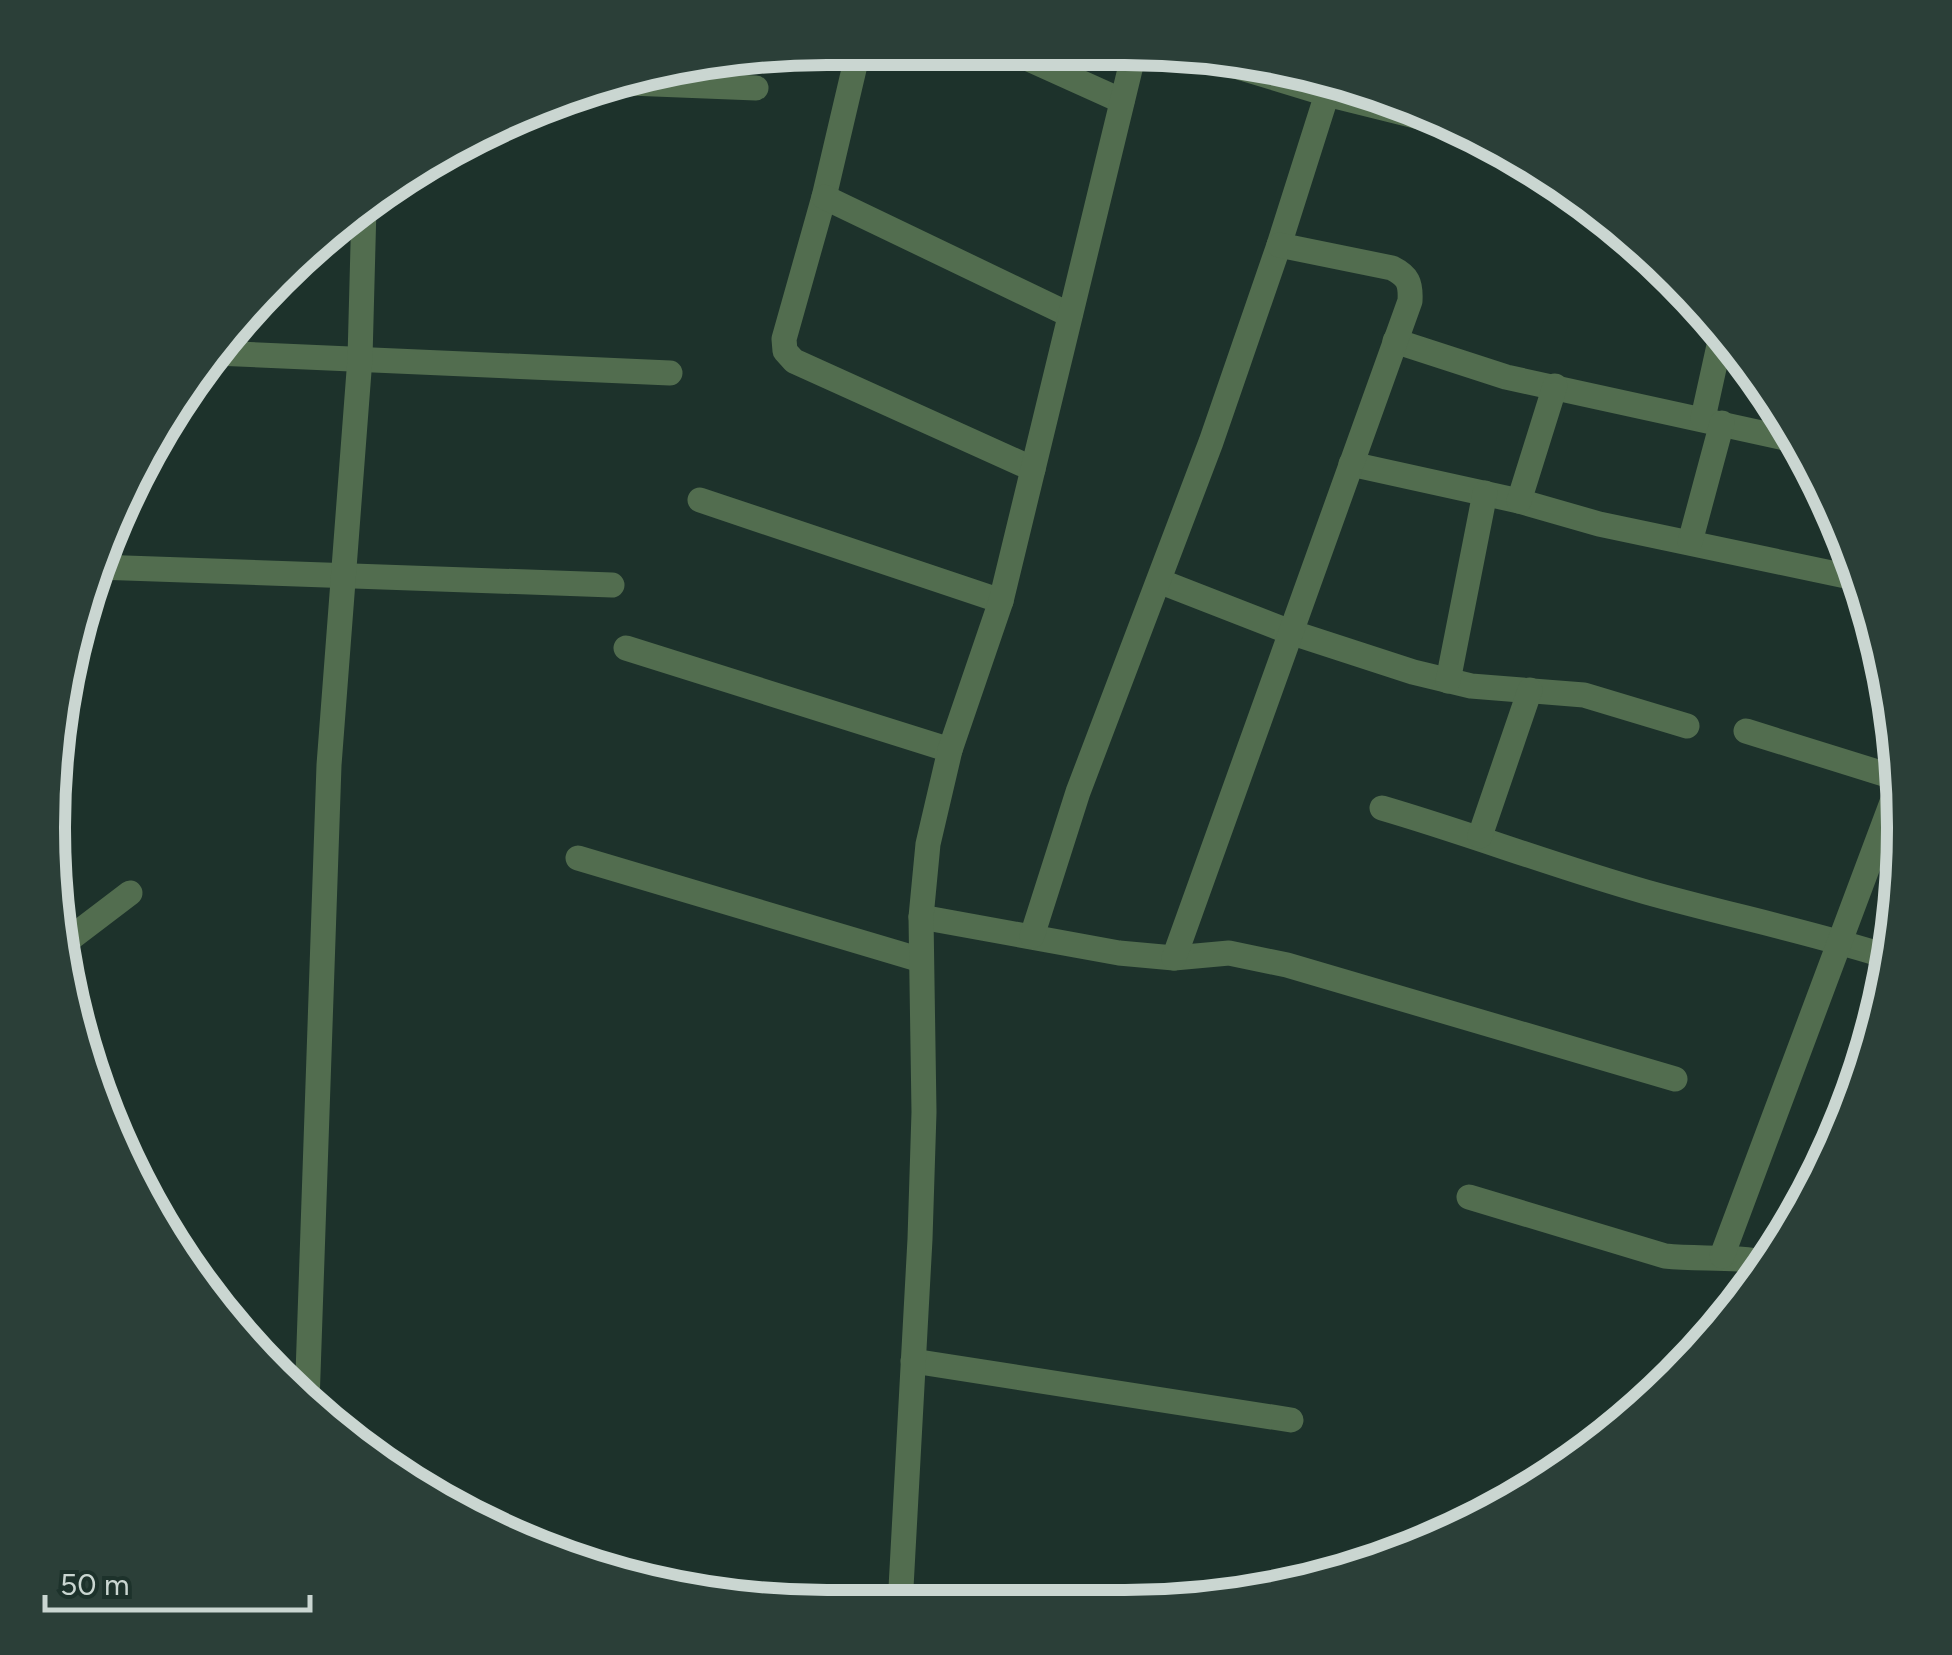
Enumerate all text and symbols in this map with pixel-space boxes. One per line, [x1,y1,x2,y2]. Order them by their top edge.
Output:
scale bar [45,1550,310,1612]
text: 50 m [60,1566,129,1603]

